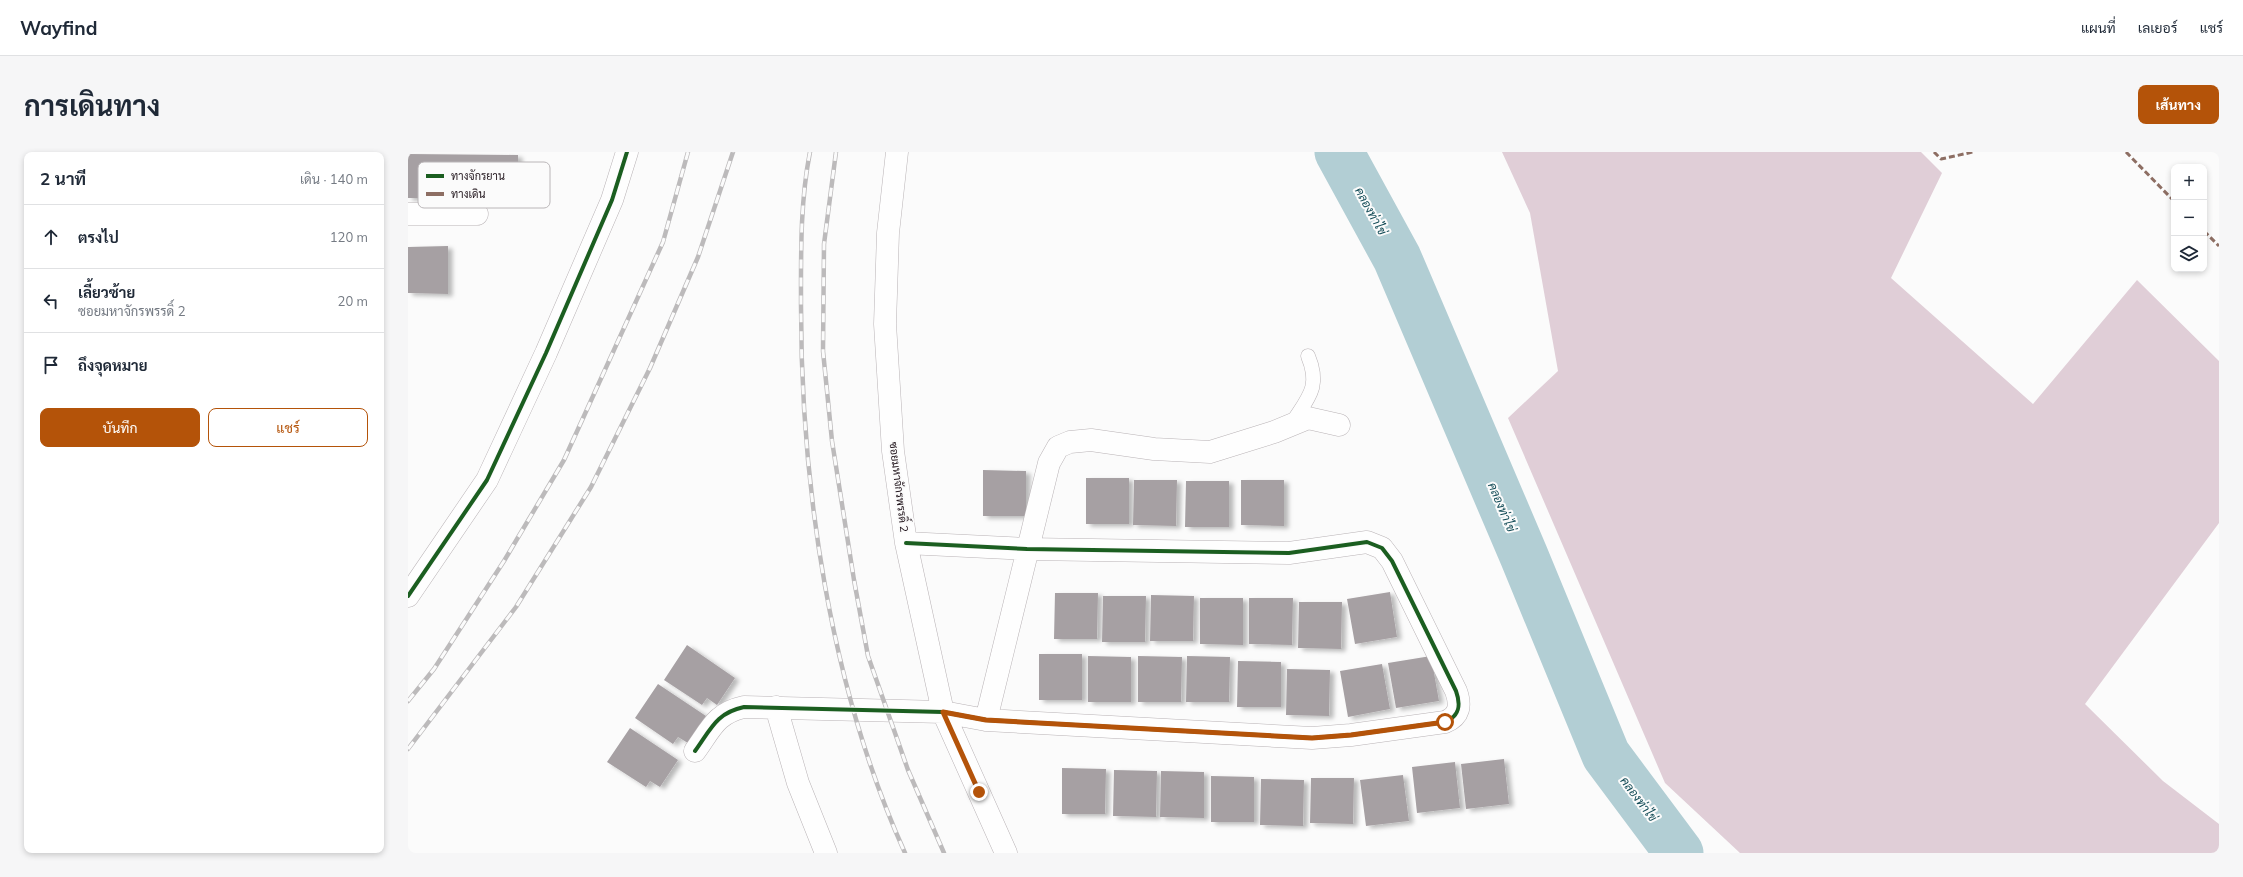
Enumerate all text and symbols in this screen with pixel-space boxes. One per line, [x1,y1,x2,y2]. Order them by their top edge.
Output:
text: Wayfind [20,16,97,40]
text: แผนที่ [2081,19,2116,37]
text: เลเยอร์ [2138,19,2178,37]
text: แชร์ [2200,19,2223,37]
button: เส้นทาง [2138,85,2219,124]
text: การเดินทาง [24,88,160,123]
legend [418,162,550,208]
map controls [2171,164,2207,272]
button: + [2171,164,2207,200]
text: 2 นาที [40,168,86,189]
text: ทางจักรยาน [451,169,505,183]
text: เดิน · 140 m [300,171,368,187]
water label: คลองท่าไข่ [1352,185,1391,238]
text: ทางเดิน [451,187,486,201]
button: − [2171,200,2207,236]
icon: ahead [40,226,62,248]
text: ตรงไป [78,228,119,247]
text: 120 m [330,229,368,245]
button: layers [2171,236,2207,272]
text: เลี้ยวซ้าย [78,283,135,302]
icon: left [40,290,62,312]
text: 20 m [338,293,368,309]
text: ซอยมหาจักรพรรดิ์ 2 [78,303,185,319]
icon: arrive [40,354,62,376]
text: ถึงจุดหมาย [78,356,148,375]
button: บันทึก [40,408,200,447]
button: แชร์ [208,408,368,447]
street label: ซอยมหาจักรพรรดิ์ 2 [887,440,916,533]
water label: คลองท่าไข่ [1485,480,1519,535]
route start [1436,713,1454,731]
water label: คลองท่าไข่ [1617,774,1661,825]
route end [970,783,988,801]

